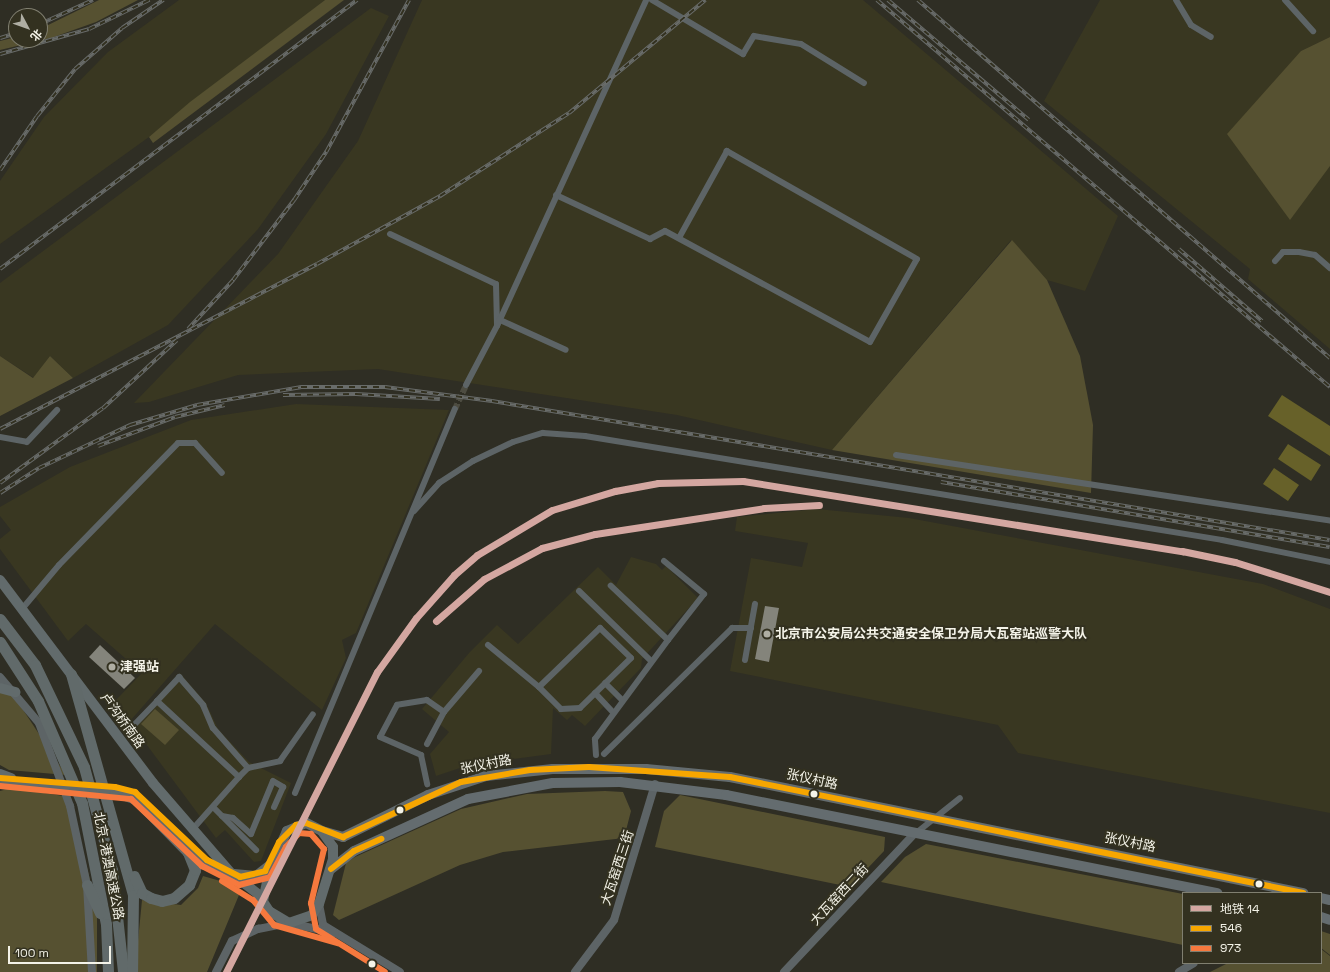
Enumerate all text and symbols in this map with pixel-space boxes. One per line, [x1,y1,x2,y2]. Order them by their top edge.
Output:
north arrow [8,8,48,48]
text: 北 [27,26,45,44]
place label: 北京市公安局公共交通安全保卫分局大瓦窑站巡警大队 [775,626,1087,642]
marker: 北京市公安局公共交通安全保卫分局大瓦窑站巡警大队 [762,629,772,639]
place label: 津强站 [120,659,159,675]
marker: 津强站 [107,662,117,672]
street label: 卢沟桥南路 [97,690,147,752]
street label: 张仪村路 [459,752,513,778]
street label: 张仪村路 [785,767,839,793]
unlabelled marker [809,789,819,799]
unlabelled marker [395,805,405,815]
street label: 北京-港澳高速公路 [90,811,126,921]
street label: 大瓦窑西三街 [599,828,637,908]
street label: 张仪村路 [1103,830,1157,856]
street label: 大瓦窑西二街 [808,861,872,929]
unlabelled marker [1254,879,1264,889]
legend [1182,892,1322,964]
text: 地铁 14 [1220,901,1260,917]
text: 546 [1220,920,1242,936]
scale bar [10,938,113,964]
text: 973 [1220,940,1241,956]
text: 100 m [15,945,49,961]
unlabelled marker [367,959,377,969]

